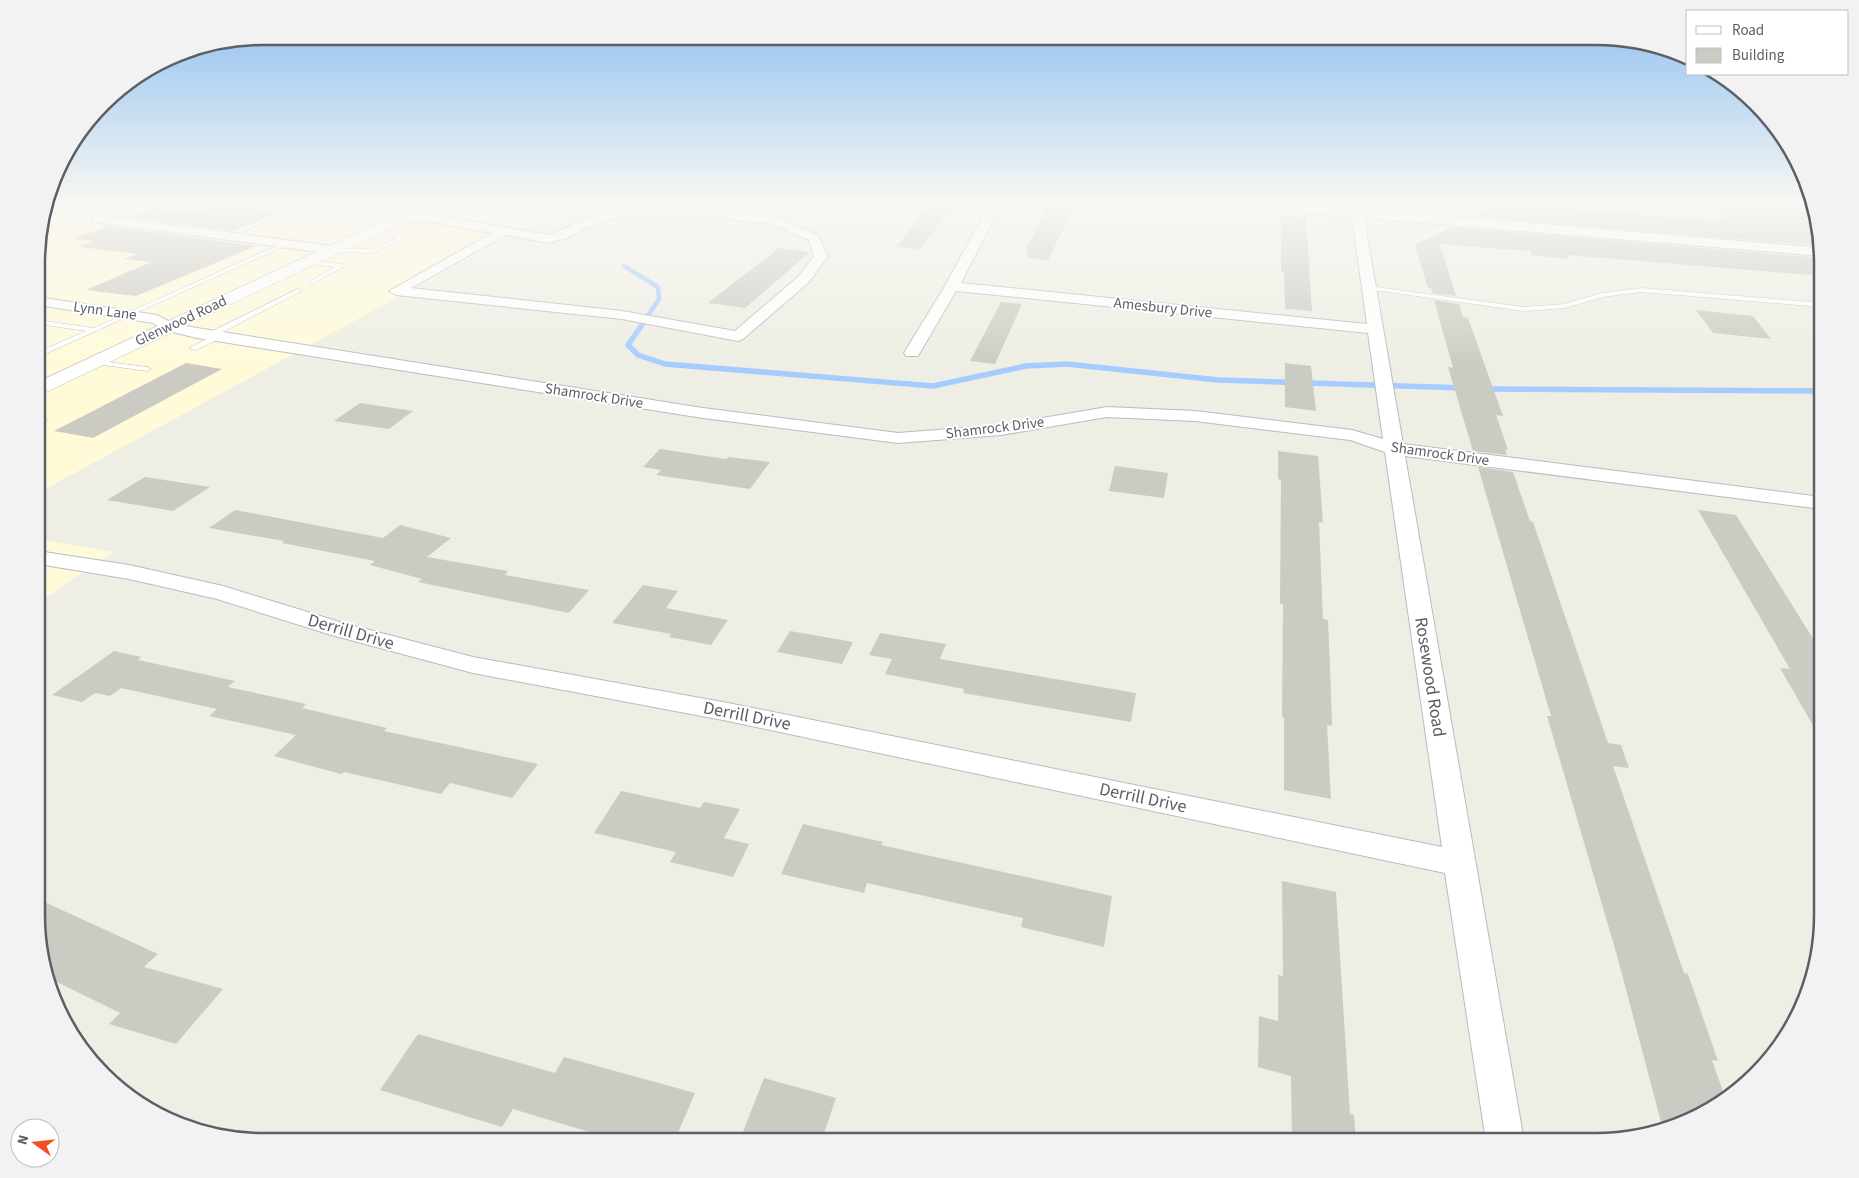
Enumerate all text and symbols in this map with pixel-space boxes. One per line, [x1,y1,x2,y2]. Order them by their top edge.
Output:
legend [1686,10,1849,75]
text: Road [1732,20,1764,41]
text: Building [1732,45,1785,66]
street label: Glenwood Road [132,291,230,351]
street label: Amesbury Drive [1113,292,1213,324]
street label: Lynn Lane [72,296,138,326]
street label: Shamrock Drive [543,378,645,414]
street label: Shamrock Drive [945,412,1045,444]
street label: Shamrock Drive [1389,437,1491,471]
street label: Derrill Drive [305,608,397,656]
street label: Rosewood Road [1408,615,1452,739]
street label: Derrill Drive [701,695,793,737]
street label: Derrill Drive [1097,777,1189,819]
north arrow [10,1118,60,1168]
text: N [13,1133,34,1147]

